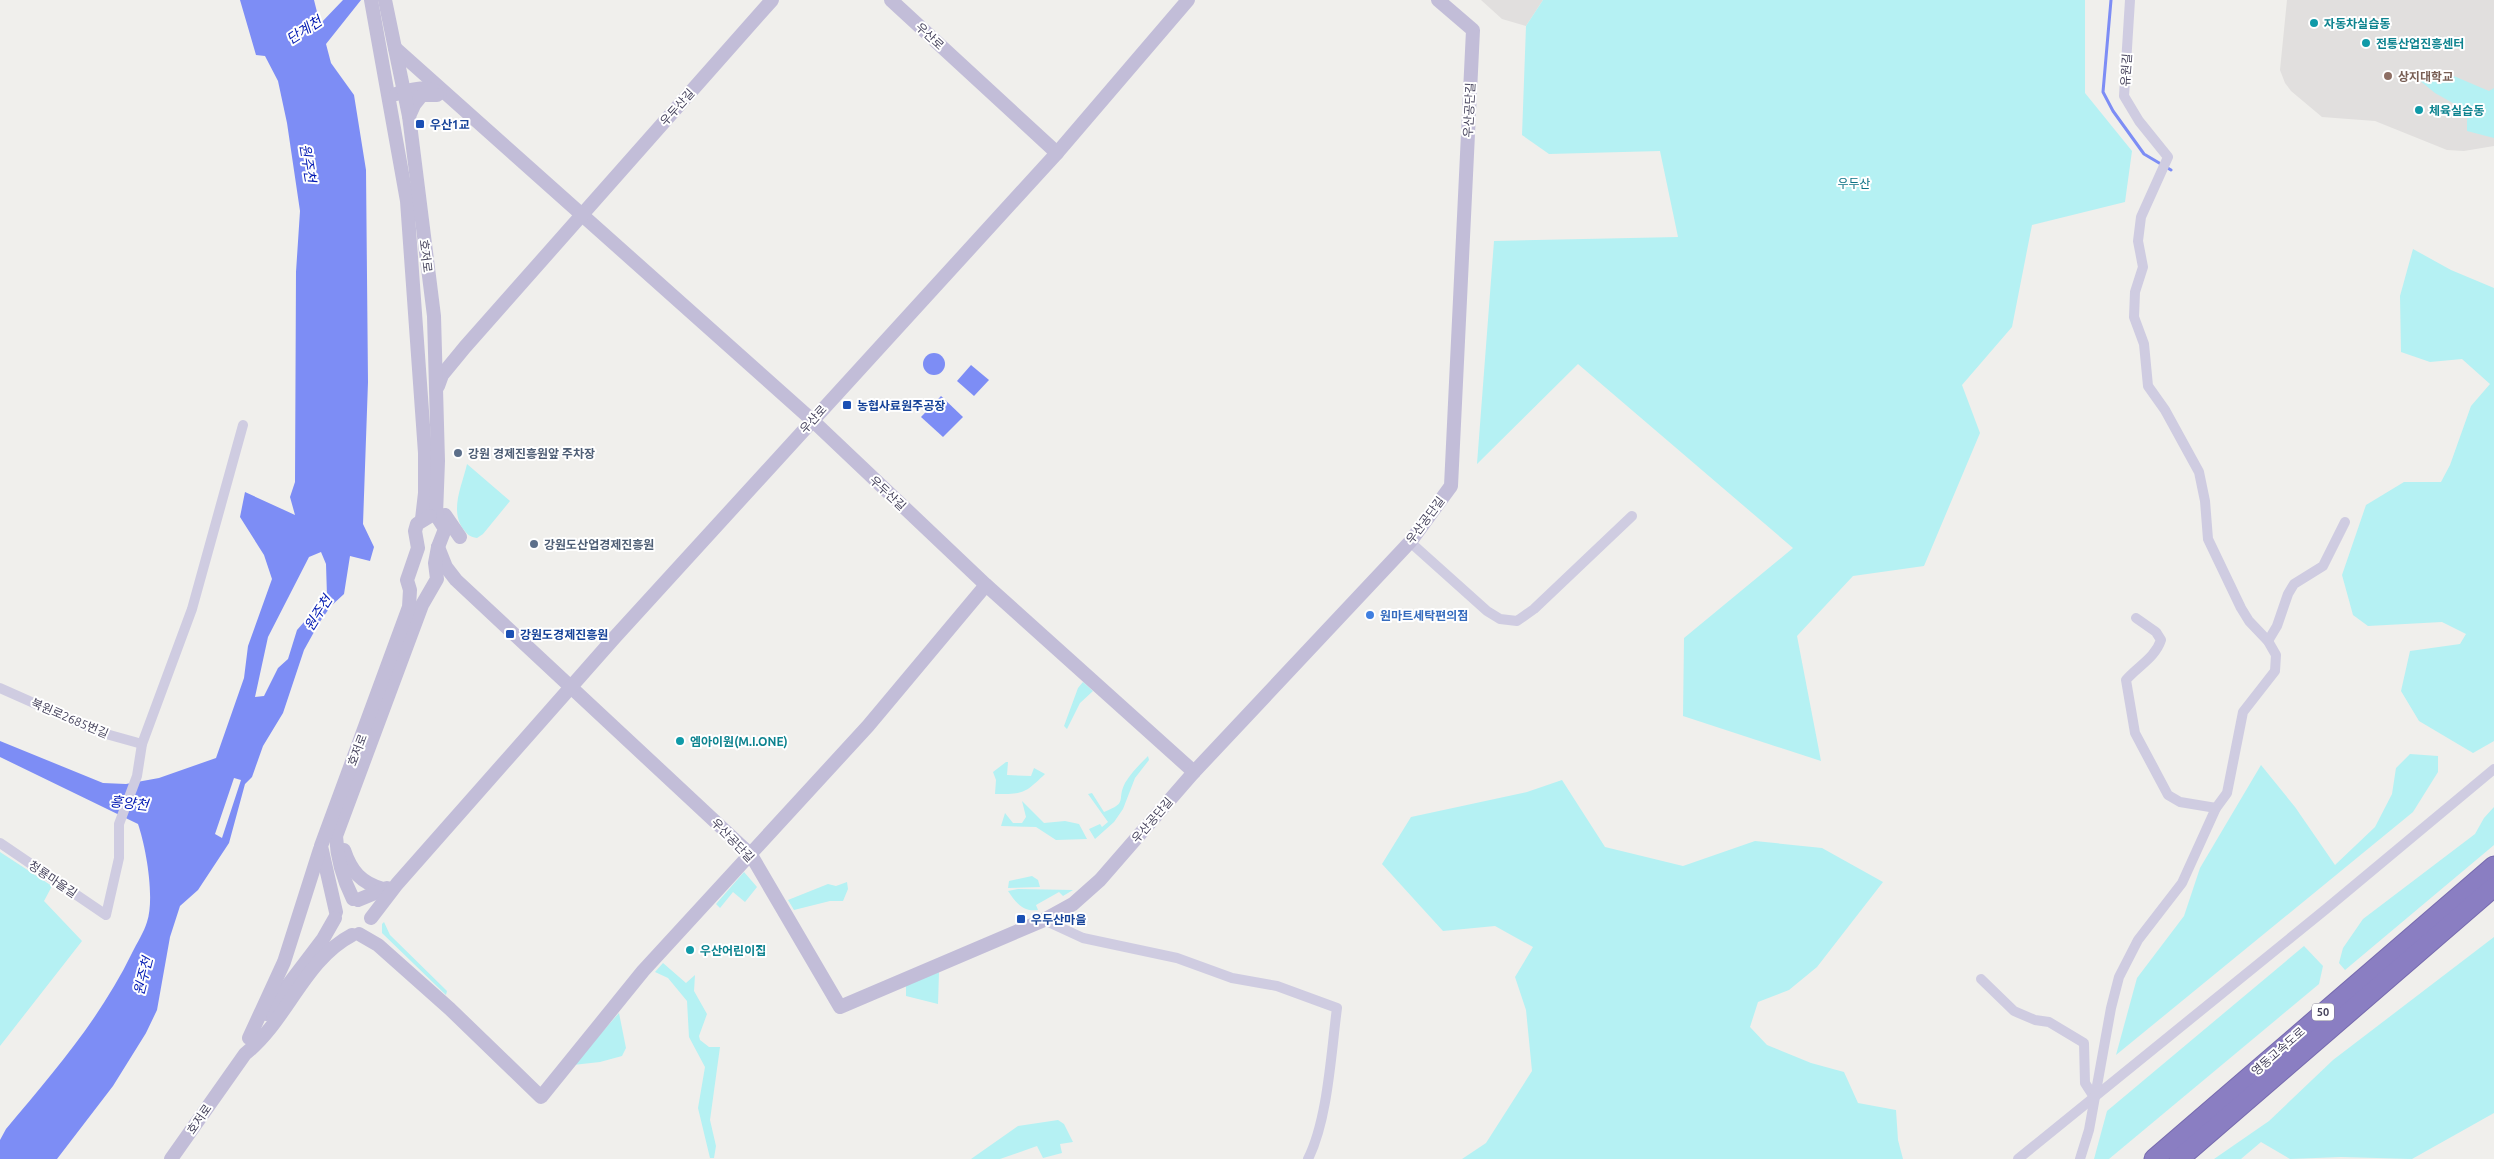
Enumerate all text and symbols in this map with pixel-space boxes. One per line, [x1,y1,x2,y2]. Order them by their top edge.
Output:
water label: 단계천 [283,12,325,47]
marker: 자동차실습동 [2308,17,2320,29]
place label: 자동차실습동 [2324,17,2390,30]
street label: 우산로 [913,20,947,52]
marker: 전통산업진흥센터 [2360,37,2372,49]
place label: 전통산업진흥센터 [2376,37,2464,50]
street label: 유원길 [2118,53,2134,87]
marker: 상지대학교 [2382,70,2394,82]
place label: 상지대학교 [2398,70,2453,83]
street label: 우산공단길 [1461,82,1477,138]
street label: 우두산길 [657,86,697,128]
marker: 체육실습동 [2413,104,2425,116]
place label: 체육실습동 [2429,104,2484,117]
marker: 우산1교 [414,118,426,130]
place label: 우산1교 [430,118,470,131]
water label: 원주천 [297,143,319,184]
park label: 우두산 [1837,177,1871,190]
street label: 호저로 [418,239,434,273]
marker: 농협사료원주공장 [841,399,853,411]
place label: 농협사료원주공장 [857,399,945,412]
street label: 우산로 [797,402,829,436]
marker: 강원 경제진흥원앞 주차장 [452,447,464,459]
place label: 강원 경제진흥원앞 주차장 [468,447,595,460]
street label: 우두산길 [867,473,909,513]
street label: 우산공단길 [1403,494,1447,546]
marker: 강원도산업경제진흥원 [528,538,540,550]
place label: 강원도산업경제진흥원 [544,538,654,551]
water label: 원주천 [301,591,336,634]
marker: 원마트세탁편의점 [1364,609,1376,621]
place label: 원마트세탁편의점 [1380,609,1468,622]
marker: 강원도경제진흥원 [504,628,516,640]
place label: 강원도경제진흥원 [520,628,608,641]
street label: 북원로2685번길 [30,696,110,740]
street label: 호저로 [345,732,369,768]
marker: 엠아이원(M.I.ONE) [674,735,686,747]
place label: 엠아이원(M.I.ONE) [690,735,788,749]
water label: 흥양천 [109,793,150,813]
street label: 우산공단길 [1129,795,1175,845]
street label: 우산공단길 [709,816,757,864]
street label: 청룡마을길 [26,858,80,900]
marker: 우두산마을 [1015,913,1027,925]
place label: 우두산마을 [1031,913,1086,926]
marker: 우산어린이집 [684,944,696,956]
place label: 우산어린이집 [700,944,766,957]
water label: 원주천 [131,954,156,997]
road number: 50 [2312,1004,2334,1020]
street label: 영동고속도로 [2249,1024,2307,1078]
street label: 호저로 [184,1102,214,1136]

